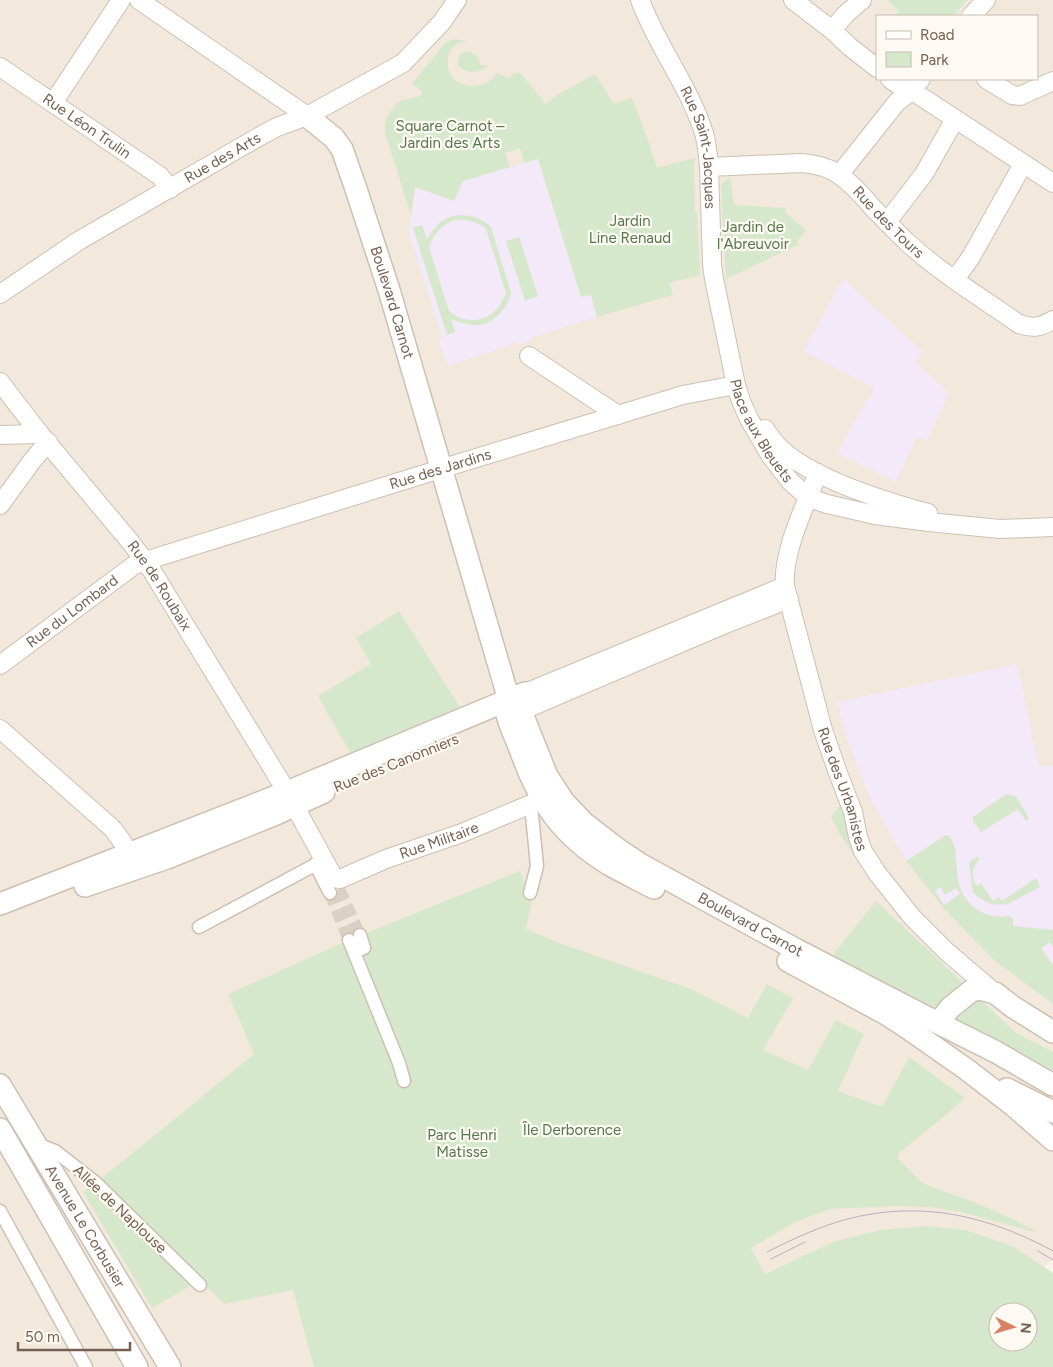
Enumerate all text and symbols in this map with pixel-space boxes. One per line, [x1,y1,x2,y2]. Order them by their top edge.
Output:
legend [876,15,1038,80]
text: Road [920,26,955,44]
text: Park [920,51,949,69]
street label: Rue Saint-Jacques [676,83,719,209]
street label: Rue Léon Trulin [39,90,134,162]
park label: Square Carnot – Jardin des Arts [395,117,505,152]
street label: Rue des Arts [181,129,264,187]
street label: Rue des Tours [849,182,928,262]
park label: Jardin Line Renaud [589,212,671,247]
park label: Jardin de l'Abreuvoir [717,218,789,253]
street label: Boulevard Carnot [366,244,418,361]
street label: Place aux Bleuets [726,377,797,486]
street label: Rue des Jardins [387,445,493,493]
street label: Rue de Roubaix [124,537,195,634]
street label: Rue du Lombard [23,571,122,651]
street label: Rue des Urbanistes [814,725,871,853]
street label: Rue des Canonniers [331,730,461,796]
street label: Rue Militaire [397,818,481,863]
street label: Boulevard Carnot [695,889,806,961]
park label: Île Derborence [522,1121,621,1139]
park label: Parc Henri Matisse [427,1126,497,1161]
street label: Allée de Naplouse [70,1161,170,1257]
street label: Avenue Le Corbusier [41,1162,129,1291]
north arrow [988,1302,1038,1352]
scale bar [18,1320,130,1352]
text: N [1017,1322,1034,1334]
text: 50 m [25,1328,60,1346]

